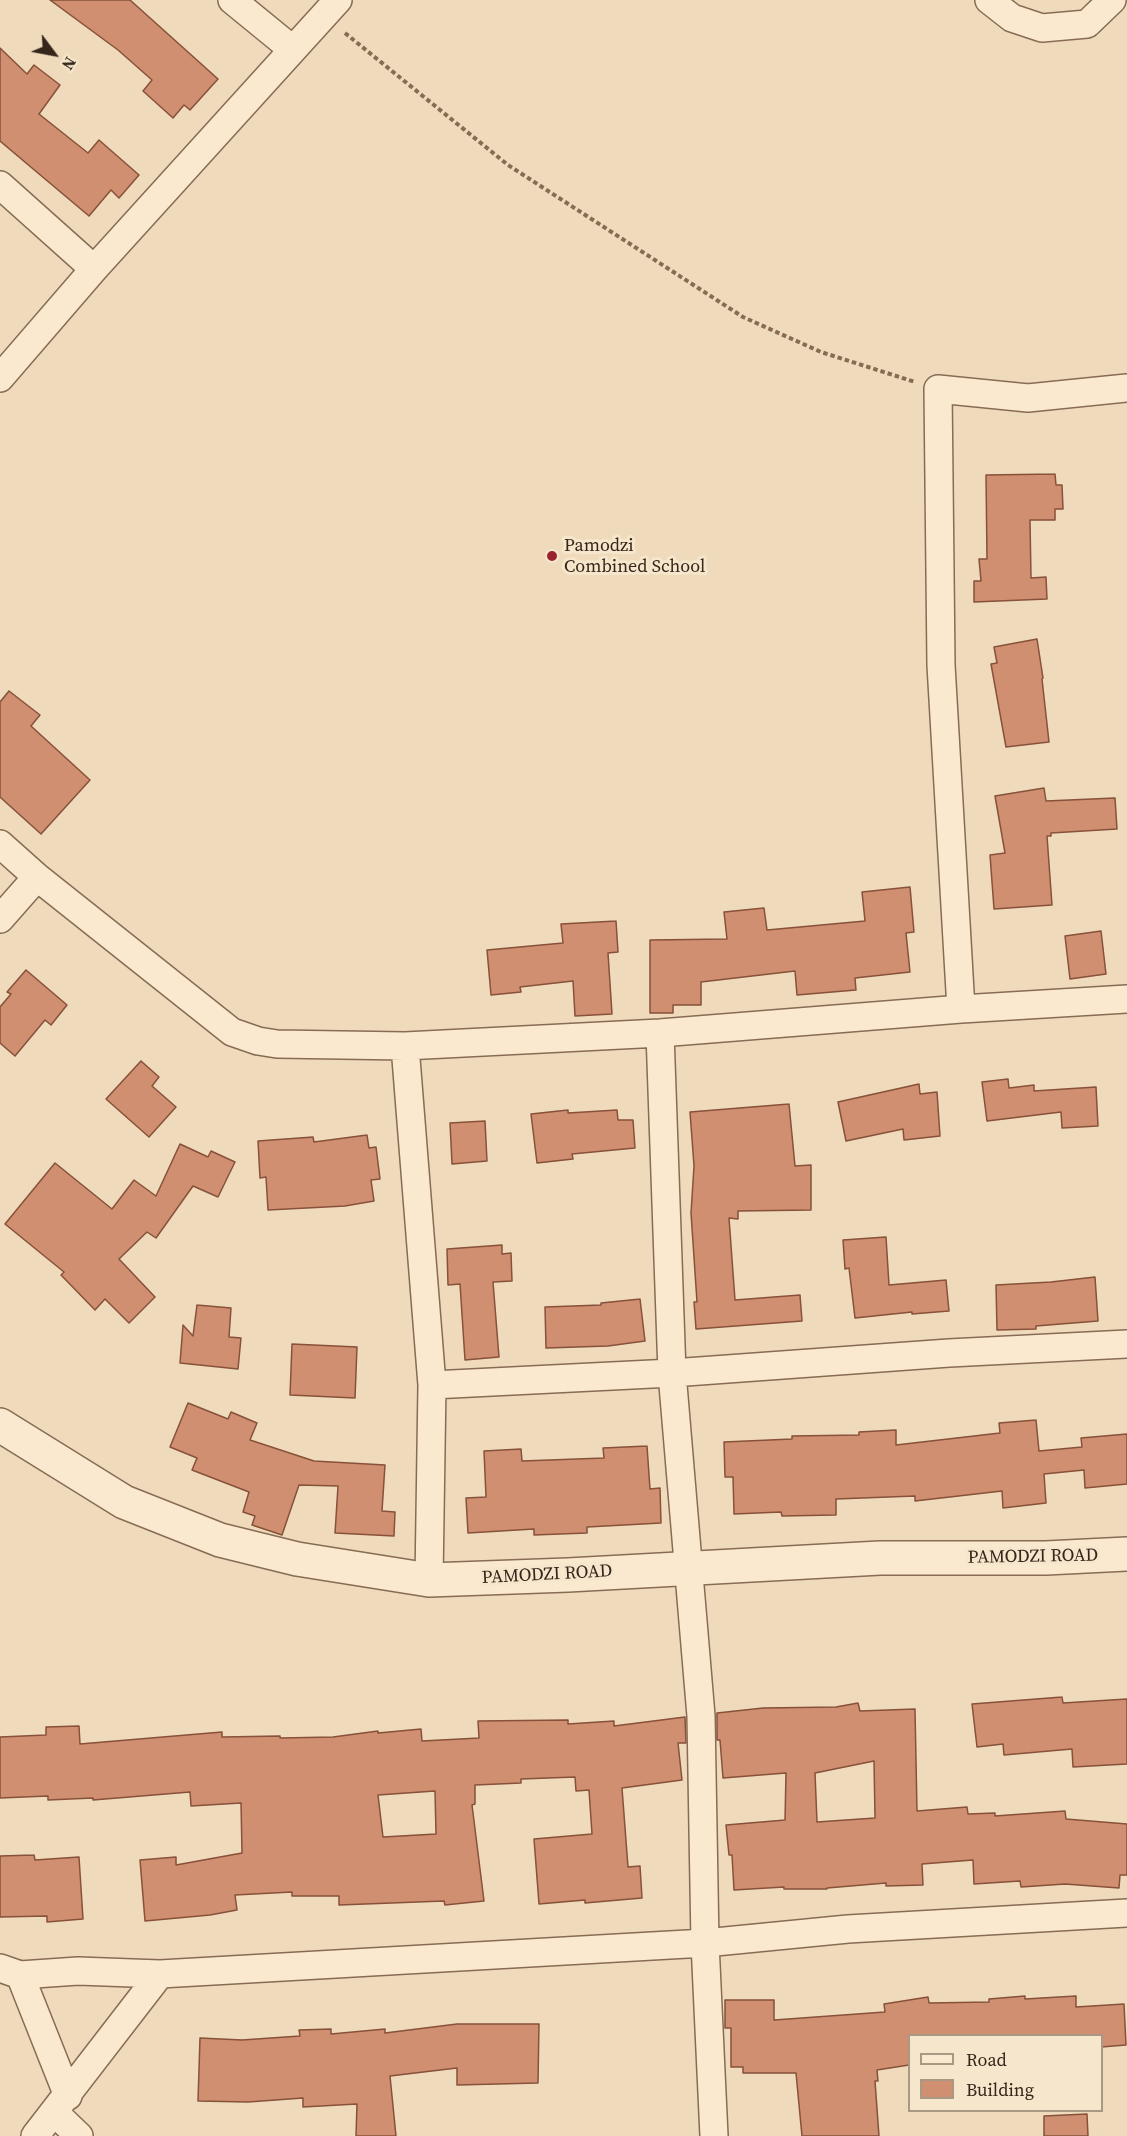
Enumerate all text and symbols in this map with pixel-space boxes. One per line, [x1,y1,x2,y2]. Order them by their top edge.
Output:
north arrow [24,24,84,84]
text: N [57,53,82,74]
place label: Pamodzi Combined School [564,535,705,578]
marker: Pamodzi Combined School [545,549,559,563]
street label: PAMODZI ROAD [967,1545,1099,1569]
street label: PAMODZI ROAD [481,1561,613,1589]
legend [908,2034,1103,2112]
text: Road [966,2047,1007,2072]
text: Building [966,2077,1034,2102]

